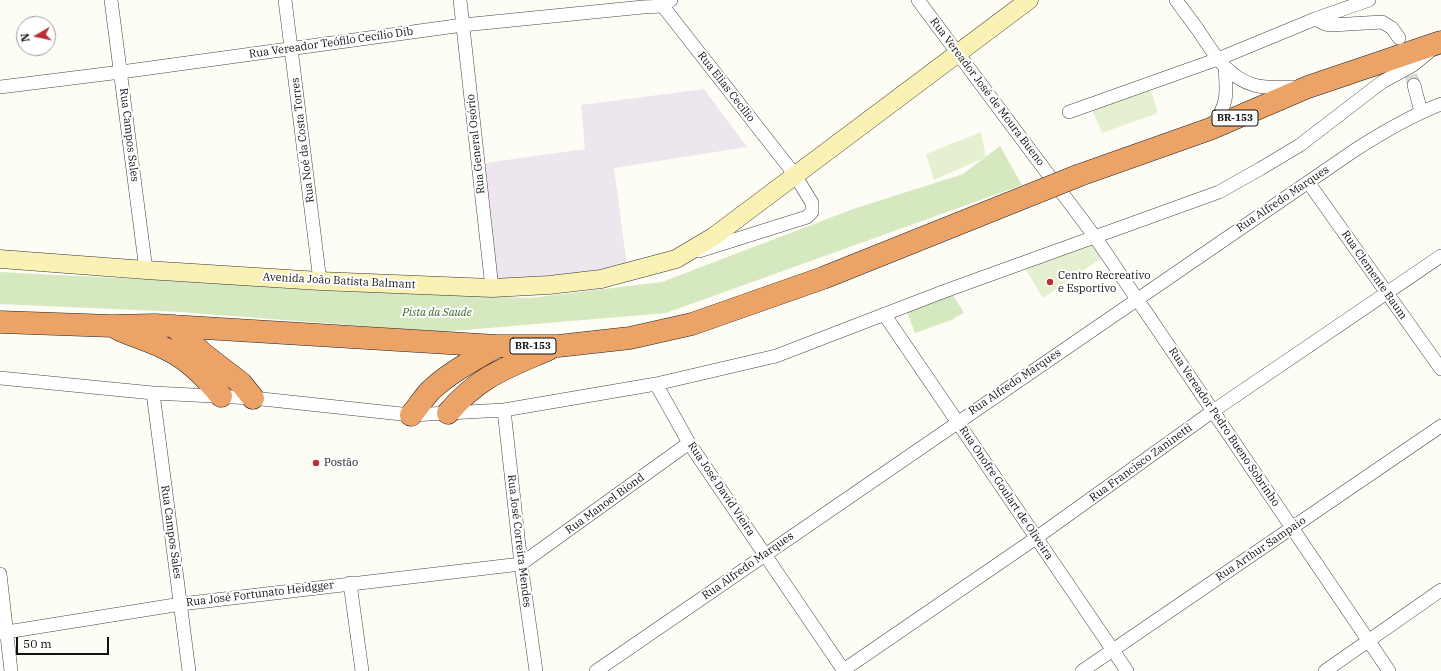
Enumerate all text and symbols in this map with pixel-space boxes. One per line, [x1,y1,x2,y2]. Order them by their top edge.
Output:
street label: Rua Vereador José de Moura Bueno [927,15,1047,169]
north arrow [16,16,56,56]
street label: Rua Vereador Teófilo Cecílio Dib [248,25,414,61]
text: N [18,32,33,43]
street label: Rua Elias Cecílio [694,49,758,125]
street label: Rua Noé da Costa Torres [289,77,317,203]
street label: Rua Campos Sales [117,87,141,183]
street label: Rua General Osório [464,93,488,195]
road number: BR-153 [1212,110,1258,126]
street label: Rua Alfredo Marques [1234,163,1332,235]
street label: Rua Clemente Baum [1338,228,1410,322]
place label: Centro Recreativo e Esportivo [1058,269,1150,295]
street label: Avenida João Batista Balmant [262,270,416,292]
marker: Centro Recreativo e Esportivo [1045,277,1055,287]
park label: Pista da Saude [402,306,472,320]
road number: BR-153 [510,338,556,354]
street label: Rua Vereador Pedro Bueno Sobrinho [1166,345,1282,509]
street label: Rua Alfredo Marques [966,346,1064,418]
street label: Rua Francisco Zaninetti [1087,421,1195,505]
street label: Rua Onofre Goulart de Oliveira [956,424,1056,562]
street label: Rua José David Vieira [685,439,757,539]
place label: Postão [324,456,358,470]
marker: Postão [311,458,321,468]
street label: Rua Manoel Biond [563,471,647,537]
street label: Rua José Correira Mendes [504,474,534,608]
street label: Rua Campos Sales [158,484,184,580]
street label: Rua Arthur Sampaio [1213,514,1309,584]
street label: Rua Alfredo Marques [700,529,796,603]
street label: Rua José Fortunato Heidgger [185,578,335,610]
scale bar [18,629,111,655]
text: 50 m [23,636,52,651]

